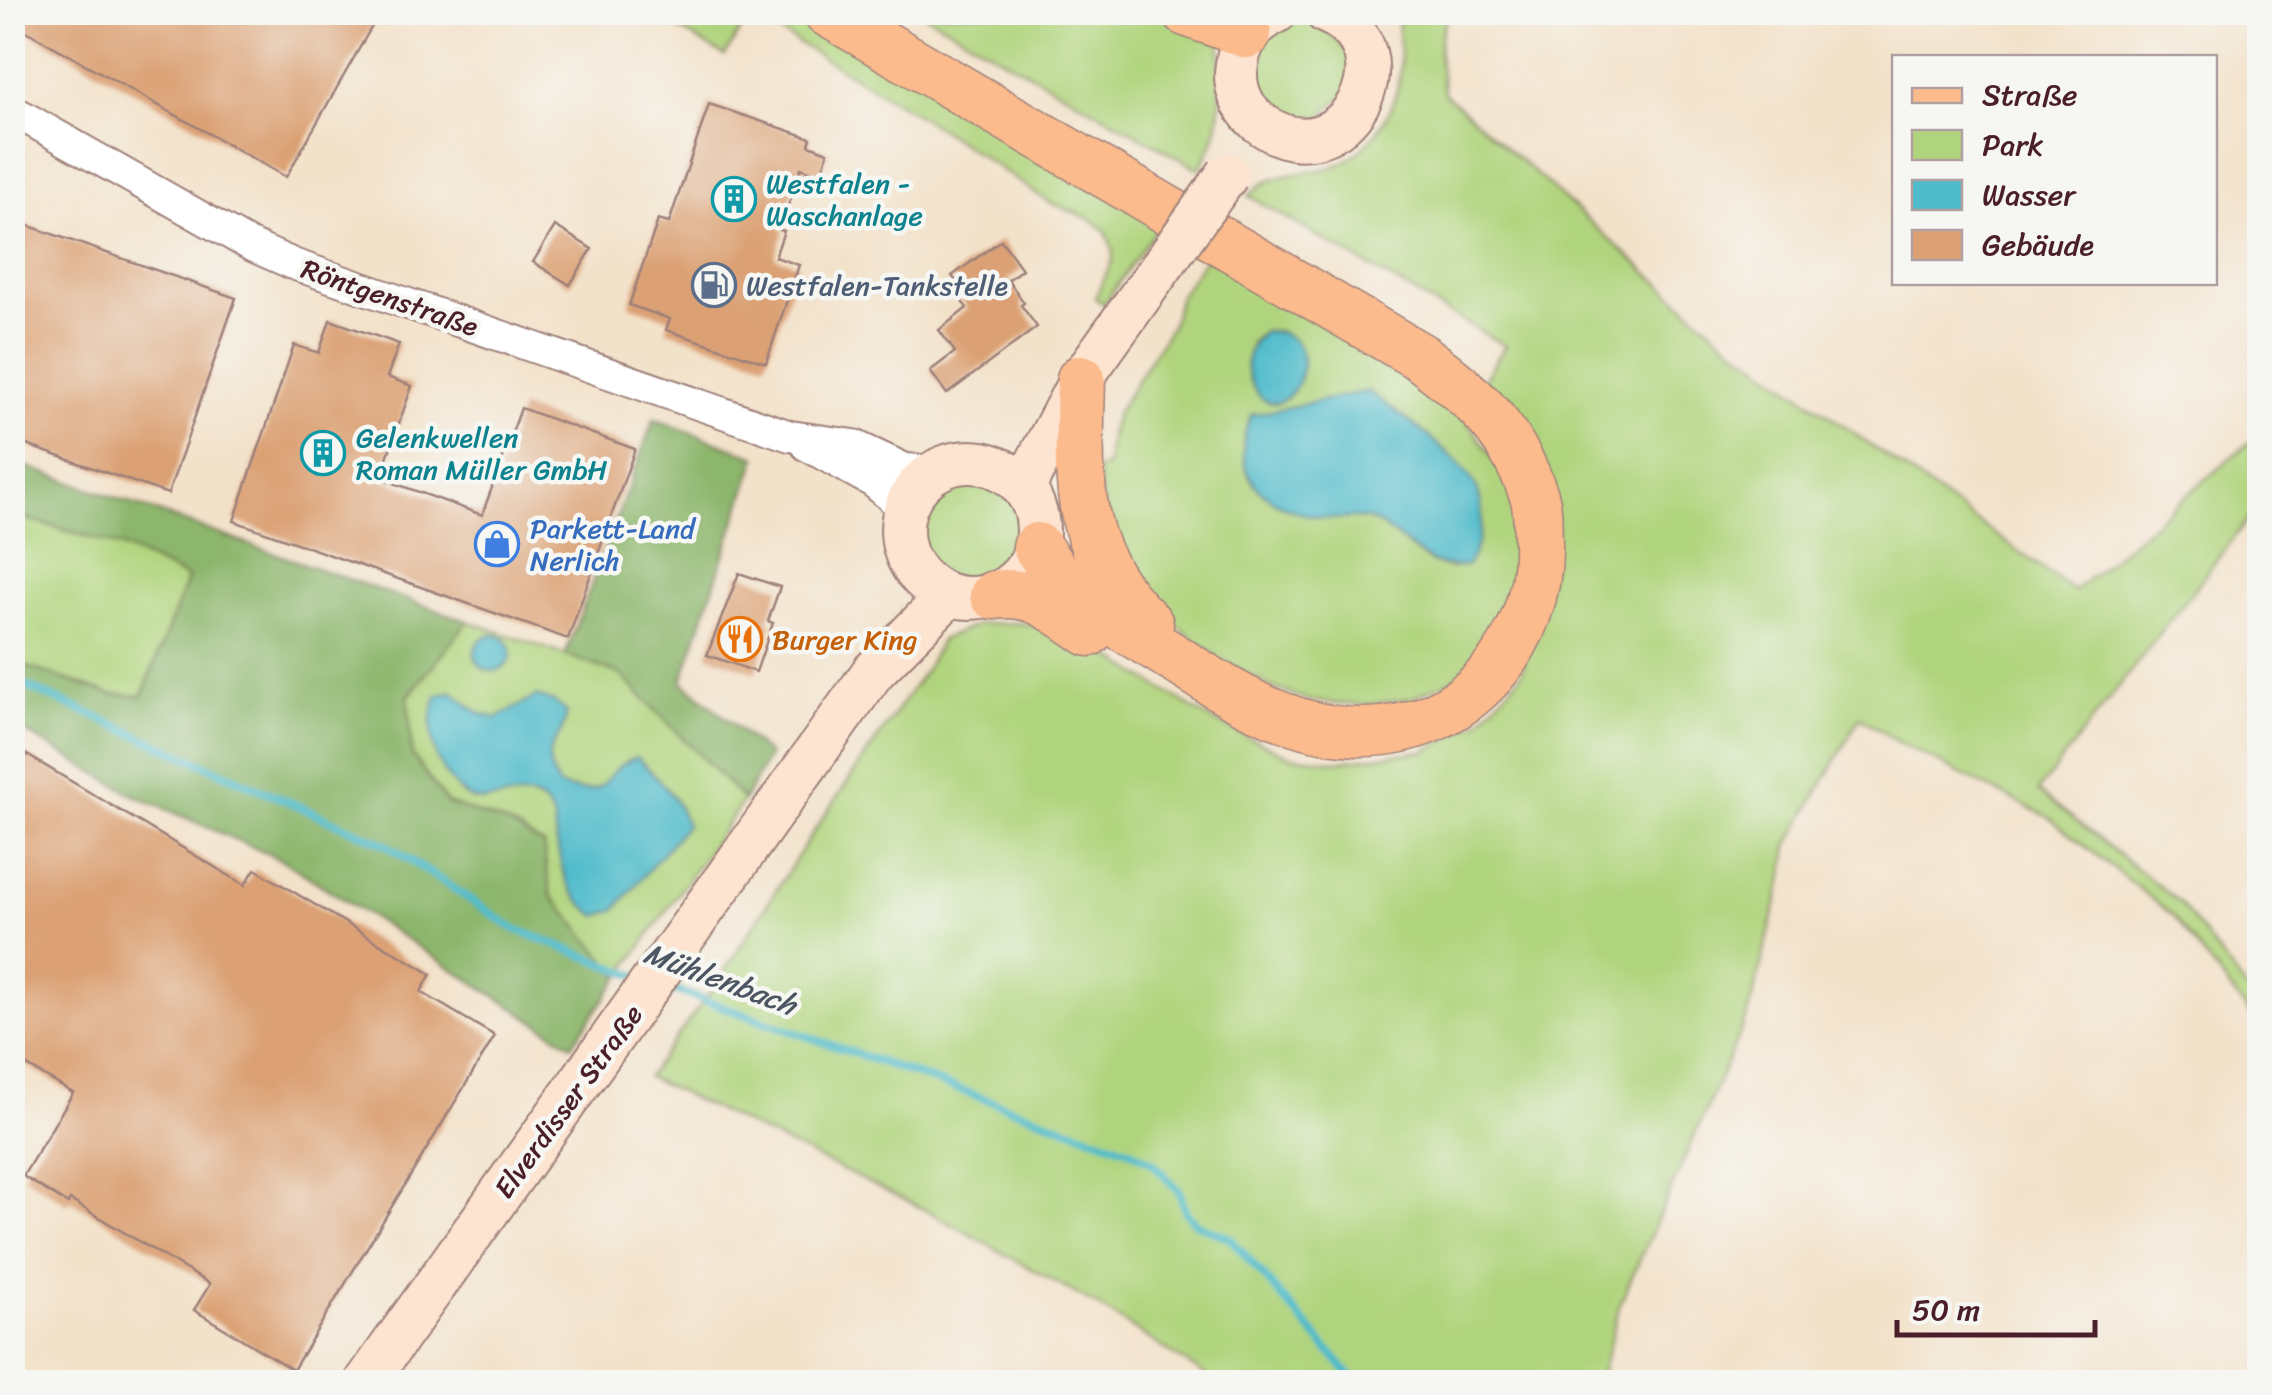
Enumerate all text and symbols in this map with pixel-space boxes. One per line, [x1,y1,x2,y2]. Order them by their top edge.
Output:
legend [1892,55,2217,285]
text: Straße [1982,68,2077,122]
text: Park [1982,118,2044,172]
place label: Westfalen - Waschanlage [766,159,923,240]
text: Wasser [1982,168,2077,222]
building icon: Westfalen - Waschanlage [711,176,757,222]
text: Gebäude [1982,218,2094,272]
street label: Röntgenstraße [295,244,485,351]
place label: Westfalen-Tankstelle [746,261,1008,310]
fuel station icon: Westfalen-Tankstelle [691,262,737,308]
place label: Gelenkwellen Roman Müller GmbH [356,413,608,494]
building icon: Gelenkwellen Roman Müller GmbH [300,430,346,476]
place label: Parkett-Land Nerlich [530,504,697,585]
shop icon: Parkett-Land Nerlich [474,521,520,567]
place label: Burger King [772,615,917,664]
restaurant icon: Burger King [717,616,763,662]
water label: Mühlenbach [636,926,806,1032]
street label: Elverdisser Straße [481,994,656,1209]
scale bar [1897,1275,2094,1337]
text: 50 m [1912,1283,1980,1337]

